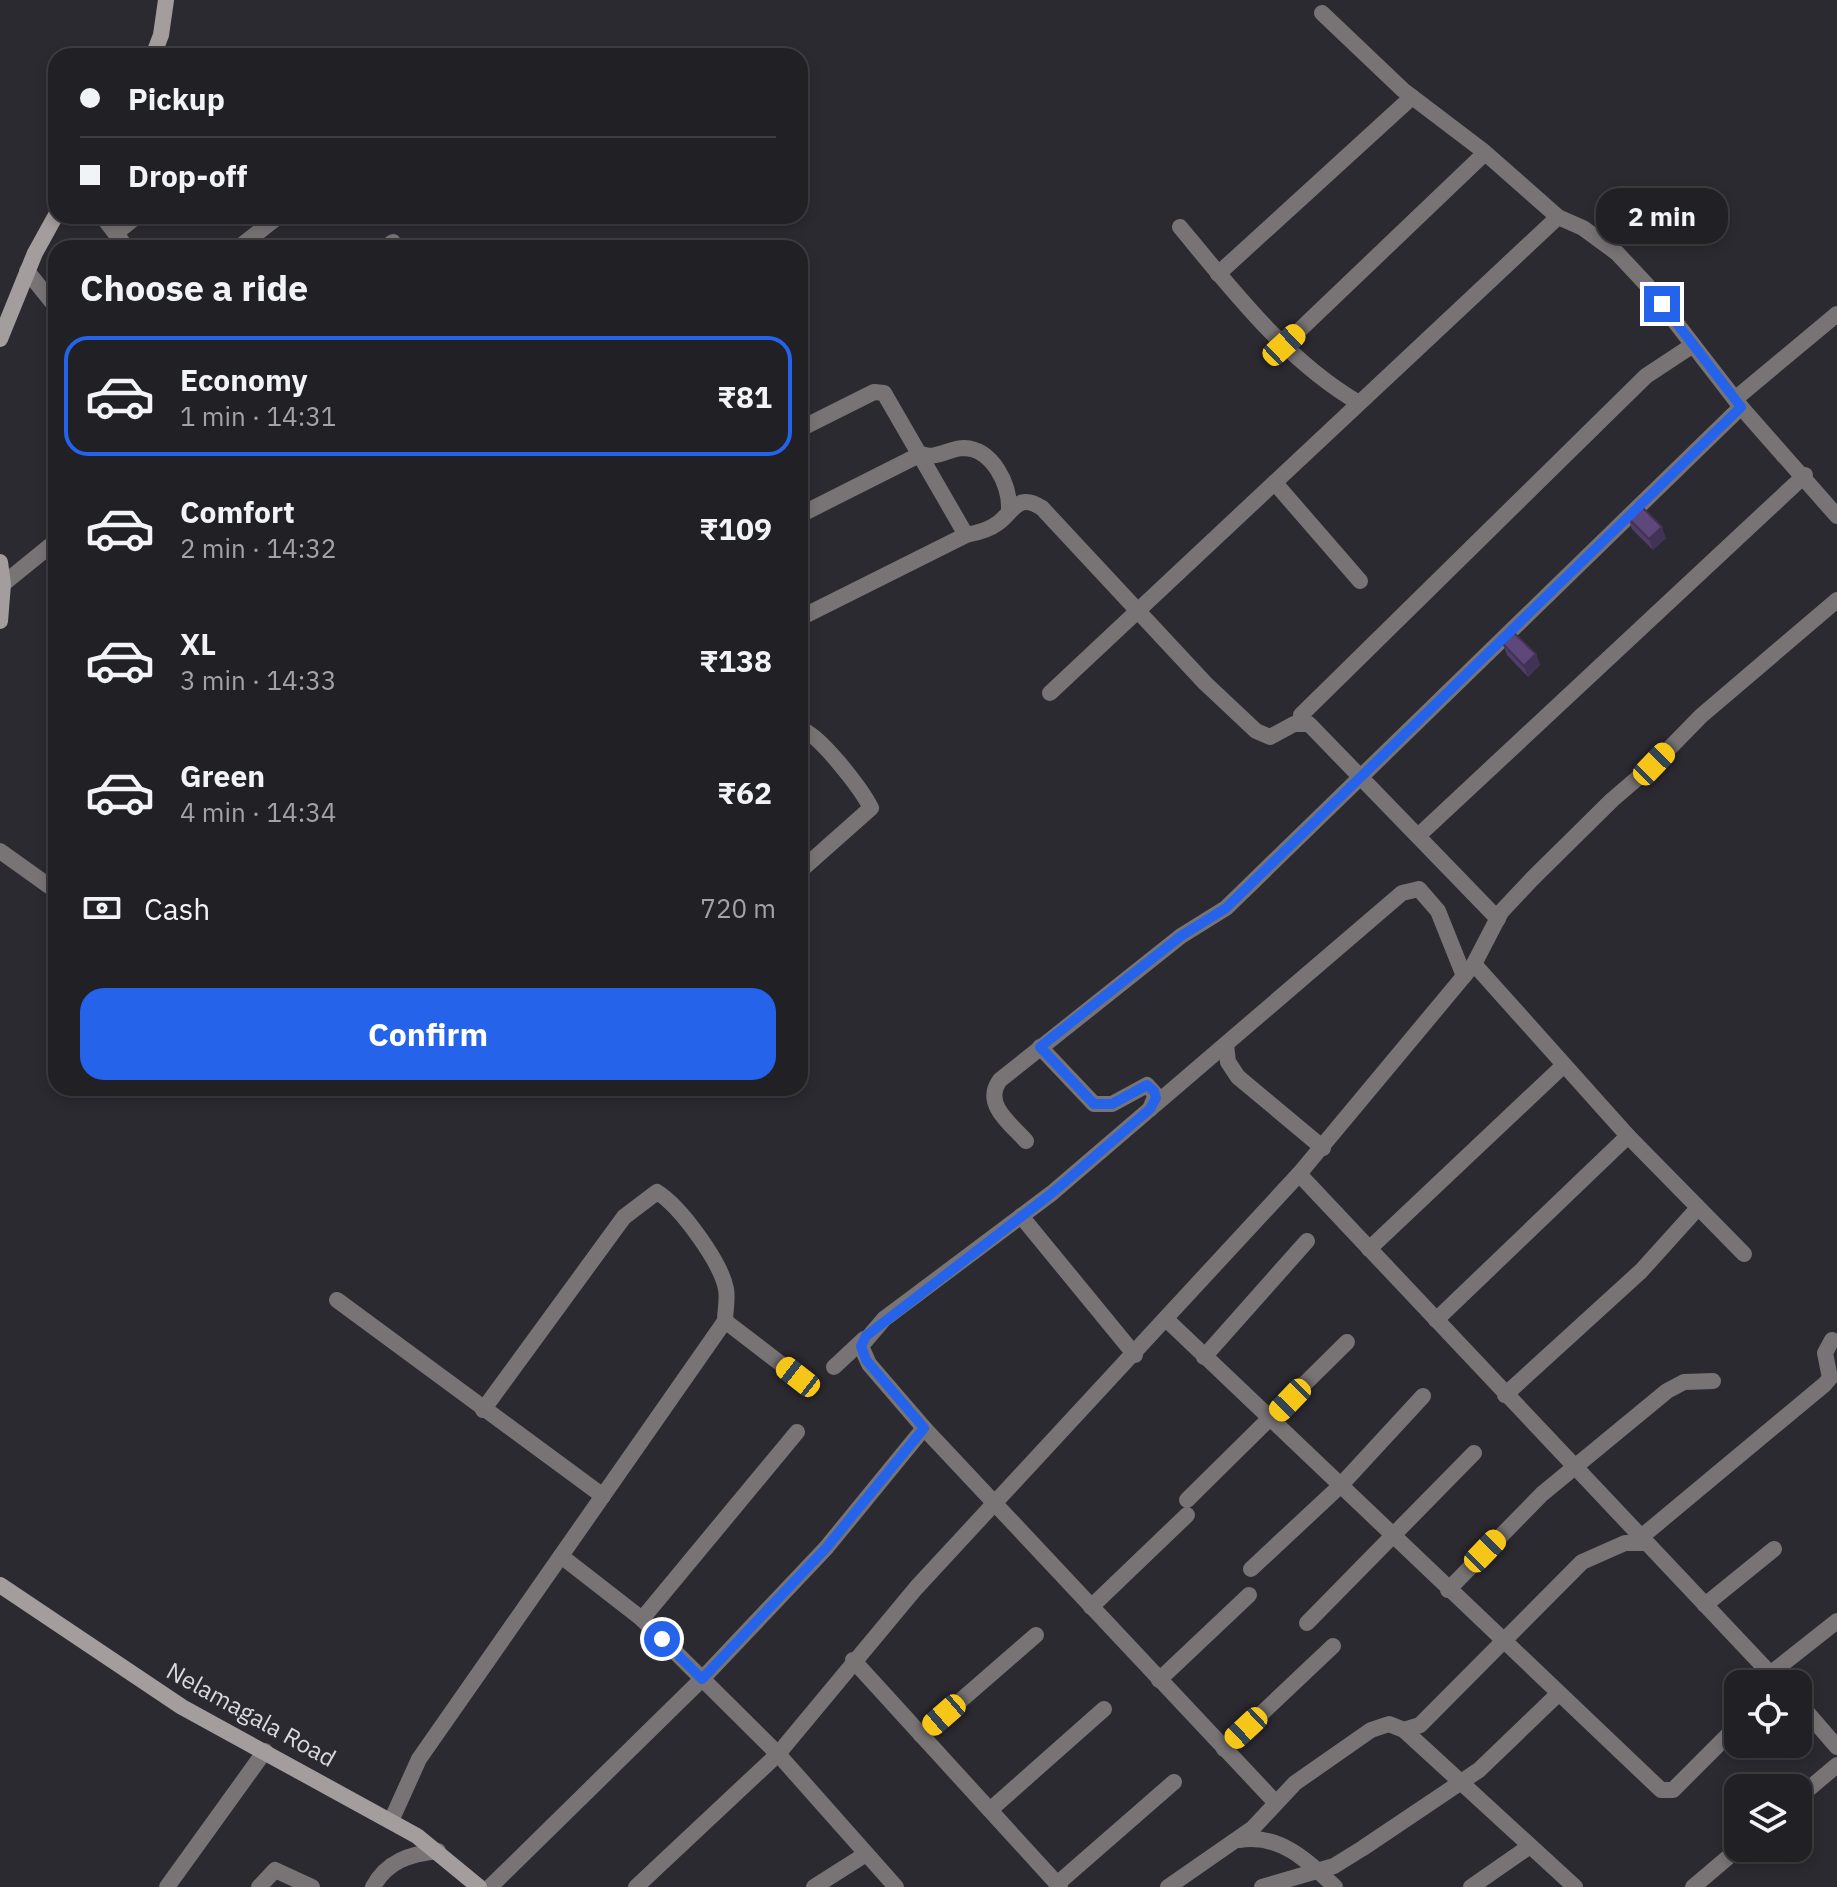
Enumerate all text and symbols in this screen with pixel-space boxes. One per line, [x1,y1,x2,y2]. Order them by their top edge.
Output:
text: Pickup [128,79,225,118]
text: Drop-off [128,156,247,195]
callout: 2 min [1596,188,1728,244]
text: 2 min [1628,199,1696,233]
text: Choose a ride [80,264,308,311]
route end [1644,286,1680,322]
car [1258,320,1310,370]
icon: car [84,360,156,432]
text: Economy [180,360,308,399]
text: ₹81 [717,377,772,416]
text: 1 min · 14:31 [180,399,336,433]
icon: car [84,492,156,564]
text: Comfort [180,492,295,531]
text: ₹109 [699,509,772,548]
text: 2 min · 14:32 [180,531,336,565]
icon: car [84,624,156,696]
text: XL [180,624,216,663]
text: ₹138 [699,641,772,680]
text: 3 min · 14:33 [180,663,336,697]
car [1629,738,1679,790]
icon: car [84,756,156,828]
text: Green [180,756,265,795]
text: ₹62 [717,773,772,812]
text: 4 min · 14:34 [180,795,336,829]
icon: cash [80,886,124,930]
text: Cash [144,889,210,928]
text: 720 m [700,891,776,925]
button: Confirm [80,988,776,1080]
car [772,1353,824,1401]
car [1265,1374,1315,1426]
car [1460,1525,1510,1577]
route start [644,1621,680,1657]
street label: Nelamagala Road [161,1654,342,1774]
map controls [1724,1670,1812,1862]
button: locate [1724,1670,1812,1758]
car [918,1690,970,1740]
car [1220,1703,1272,1753]
button: layers [1724,1774,1812,1862]

